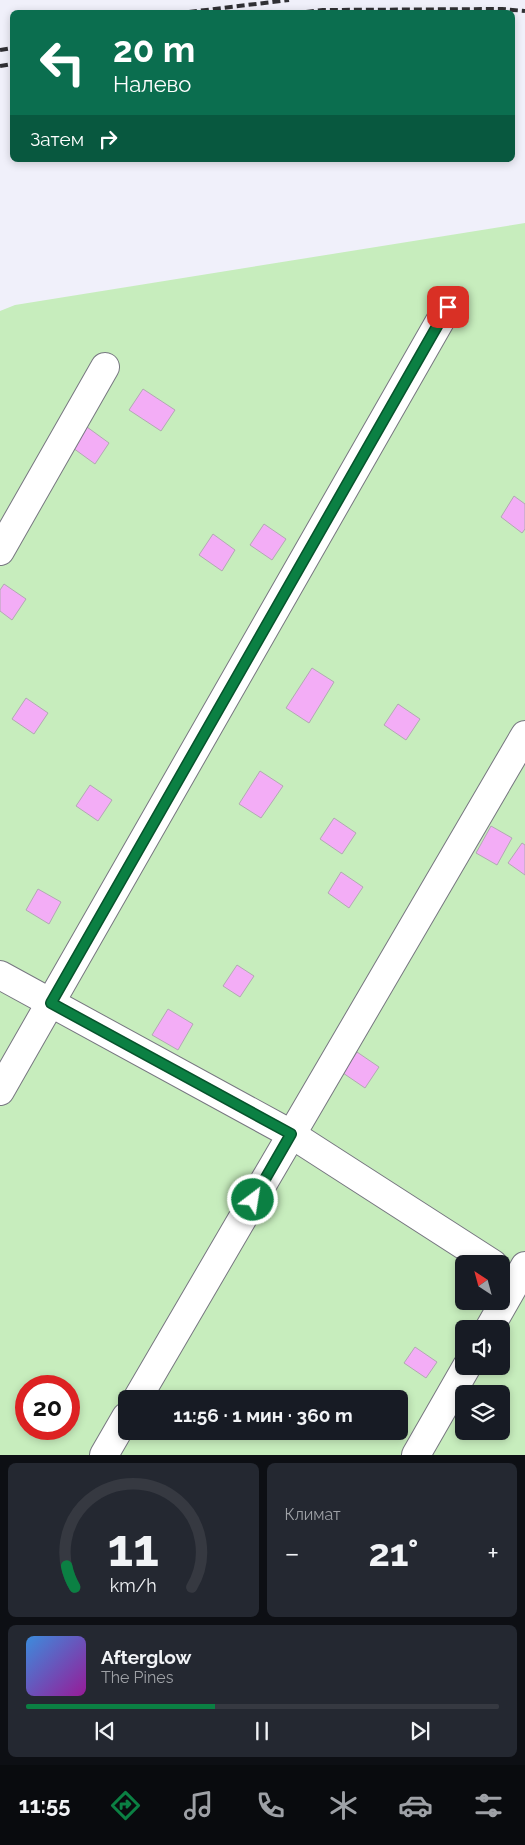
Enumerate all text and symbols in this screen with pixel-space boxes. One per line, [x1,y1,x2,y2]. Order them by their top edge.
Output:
text: 20 m [113,29,195,70]
icon: left [30,30,95,95]
text: Налево [113,71,191,97]
icon: right [94,125,122,153]
text: Затем [30,128,84,150]
pin [427,286,469,328]
icon: arrive [434,293,462,321]
position arrow [226,1173,278,1225]
north arrow [455,1255,510,1310]
map controls [455,1255,510,1440]
button: sound [455,1320,510,1375]
speed limit sign: 20 [15,1375,80,1440]
button: layers [455,1385,510,1440]
text: 11:56 · 1 мин · 360 m [173,1404,353,1426]
text: Климат [285,1505,341,1524]
text: 11 [108,1517,159,1578]
text: 21° [368,1530,419,1575]
text: − [285,1537,300,1570]
text: + [487,1537,499,1570]
text: km/h [110,1575,157,1596]
text: Afterglow [101,1646,191,1668]
text: The Pines [101,1668,173,1687]
icon: previous [91,1717,119,1745]
icon: pause [248,1717,276,1745]
icon: next [406,1717,434,1745]
icon: directions [108,1788,143,1823]
icon: music [181,1788,216,1823]
icon: phone [253,1788,288,1823]
icon: climate [326,1788,361,1823]
icon: car [398,1788,433,1823]
icon: filters [471,1788,506,1823]
text: 11:55 [19,1792,70,1818]

